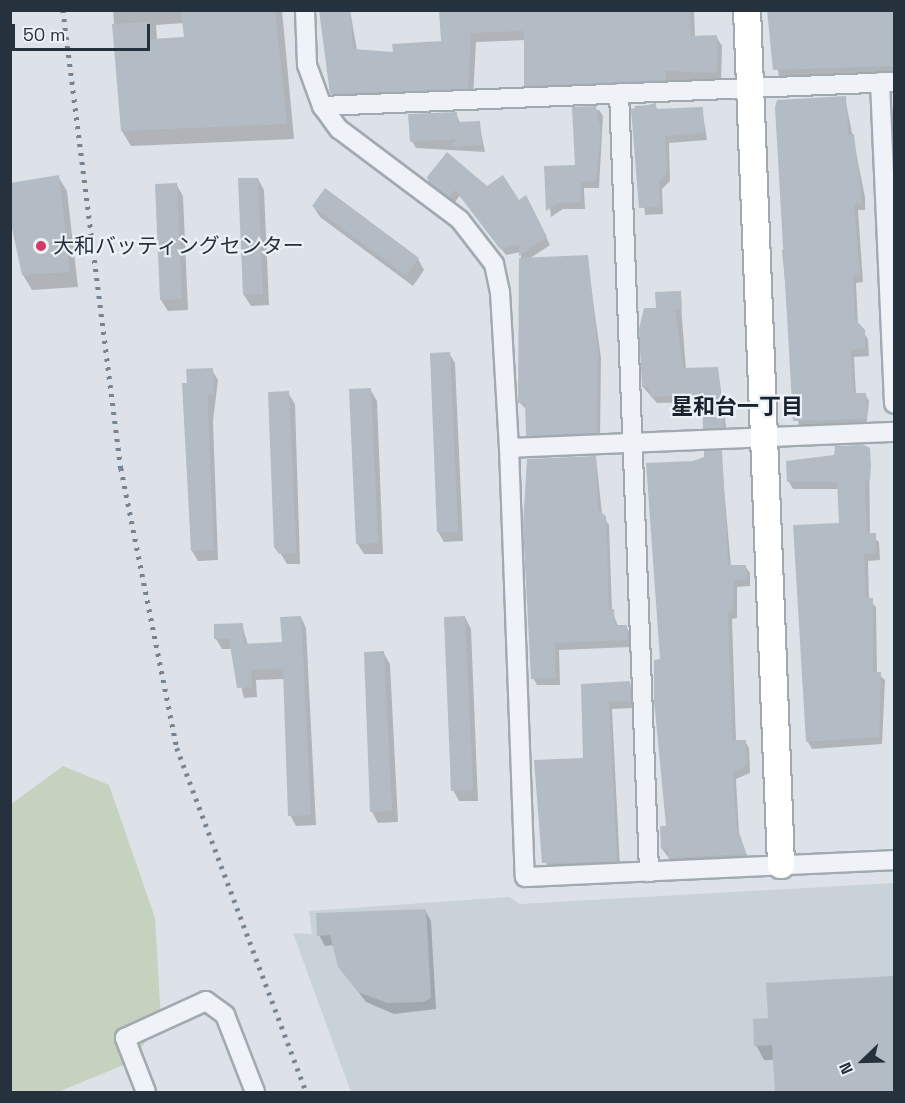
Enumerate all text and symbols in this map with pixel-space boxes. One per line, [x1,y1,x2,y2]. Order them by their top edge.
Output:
scale bar [15,12,153,50]
text: 50 m [23,23,65,46]
place label: 大和バッティングセンター [53,233,305,259]
marker: 大和バッティングセンター [34,239,48,253]
district label: 星和台一丁目 [671,394,803,420]
north arrow [833,1031,893,1091]
text: N [834,1059,858,1077]

